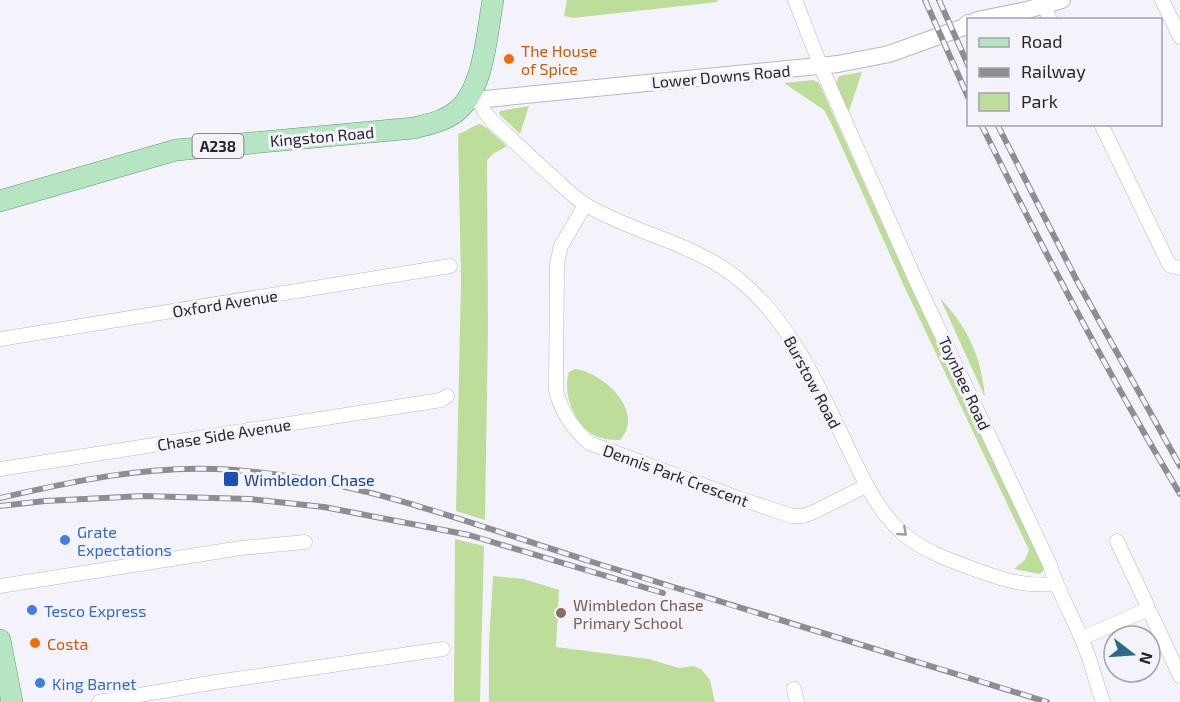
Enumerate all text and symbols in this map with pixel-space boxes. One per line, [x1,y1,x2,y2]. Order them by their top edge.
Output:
legend [967,18,1162,126]
text: Road [1021,30,1062,52]
place label: The House of Spice [521,41,597,78]
marker: The House of Spice [502,52,516,66]
street label: Lower Downs Road [651,60,791,92]
text: Railway [1021,60,1086,82]
text: Park [1021,90,1058,112]
street label: Kingston Road [269,122,375,150]
road number: A238 [192,134,244,158]
street label: Oxford Avenue [171,285,279,321]
street label: Burstow Road [781,333,845,431]
street label: Toynbee Road [935,333,995,433]
street label: Chase Side Avenue [156,414,292,454]
street label: Dennis Park Crescent [601,440,751,510]
marker: Wimbledon Chase [222,470,240,488]
place label: Wimbledon Chase [244,470,375,489]
place label: Grate Expectations [77,522,172,559]
one-way arrow [896,525,906,536]
marker: Grate Expectations [58,533,72,547]
place label: Wimbledon Chase Primary School [573,595,704,632]
place label: Tesco Express [44,601,146,620]
marker: Tesco Express [25,603,39,617]
marker: Wimbledon Chase Primary School [554,606,568,620]
north arrow [1102,624,1162,684]
place label: Costa [47,634,88,653]
marker: Costa [28,636,42,650]
text: N [1136,650,1158,667]
place label: King Barnet [52,674,136,693]
marker: King Barnet [33,676,47,690]

